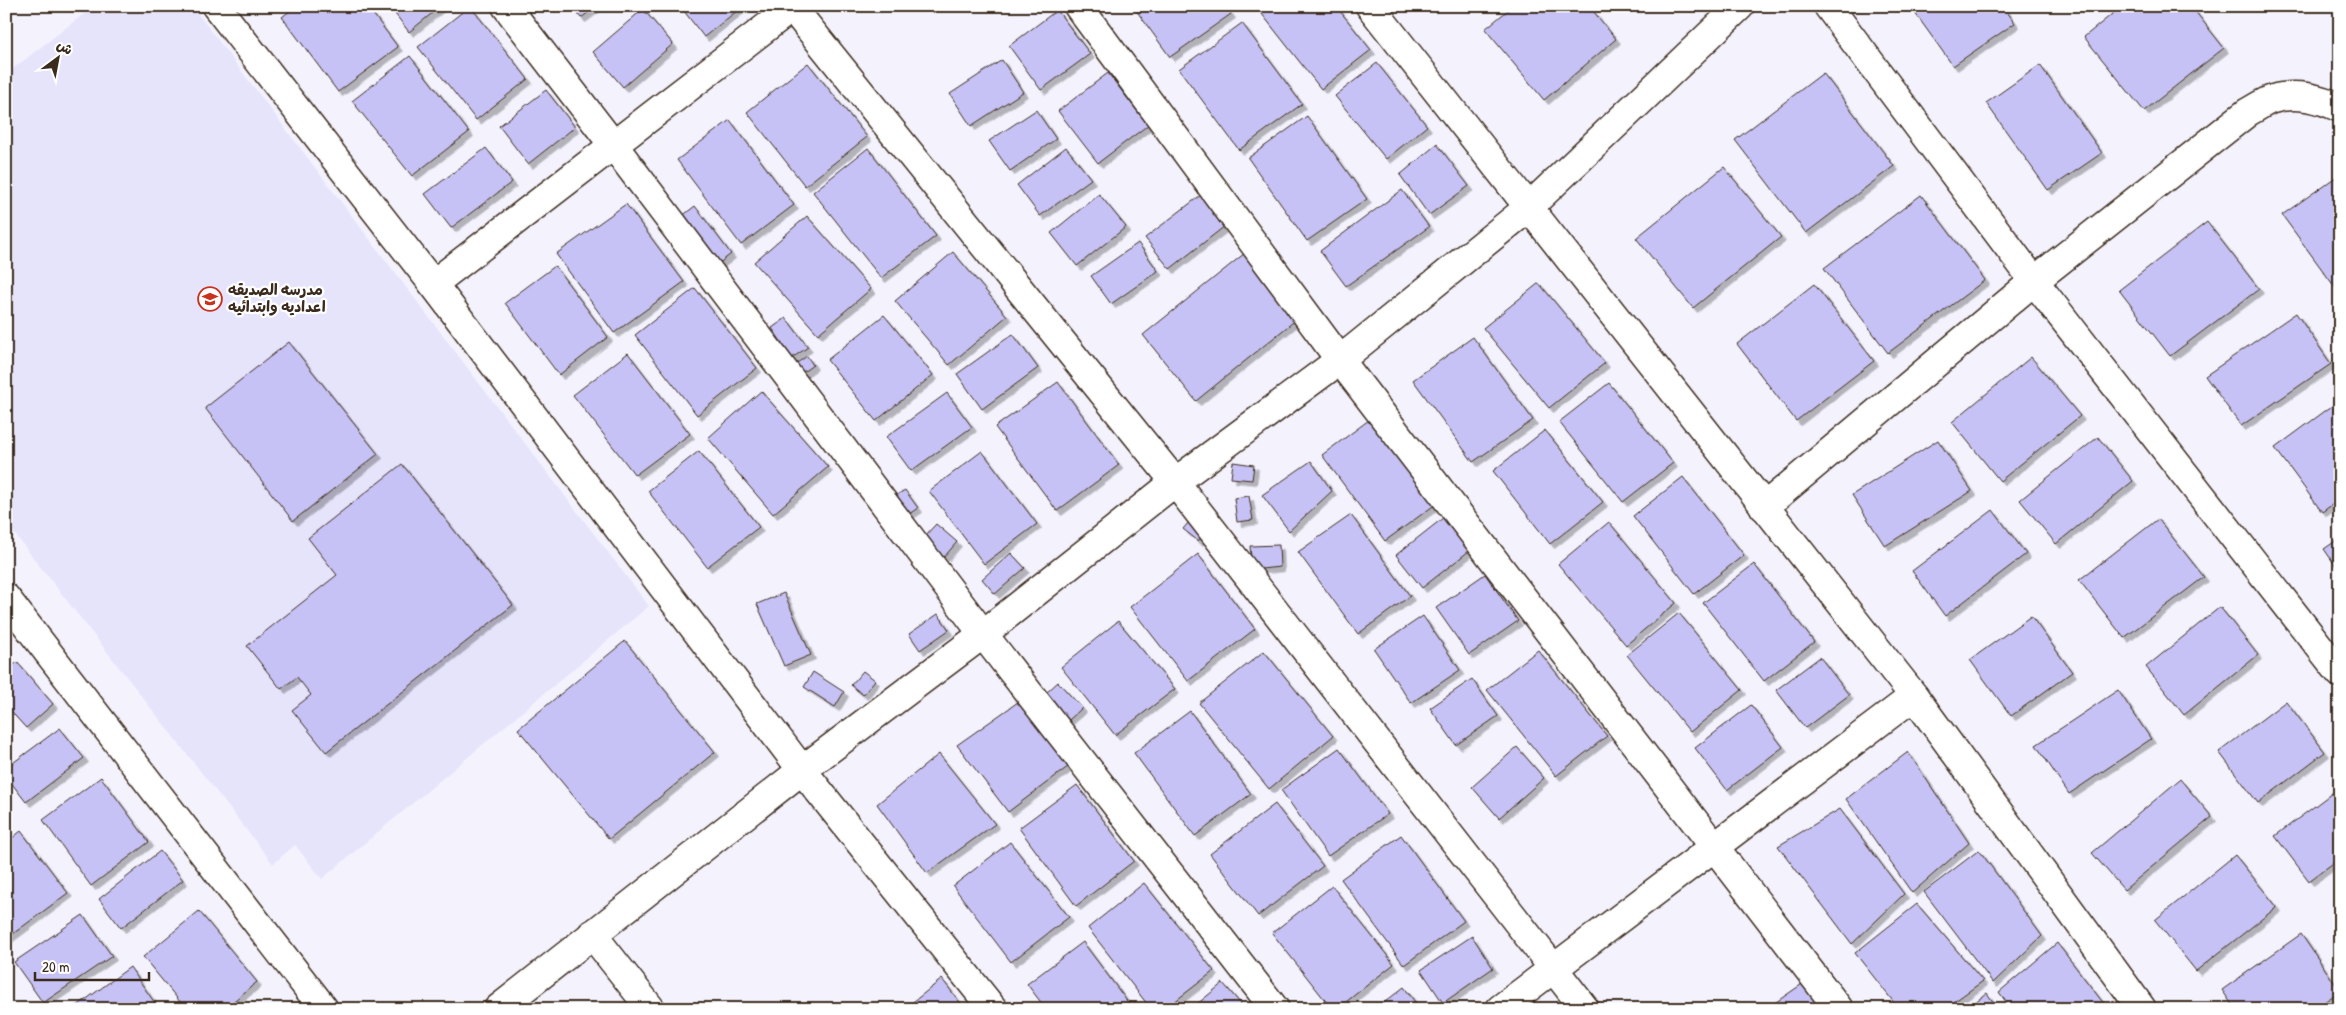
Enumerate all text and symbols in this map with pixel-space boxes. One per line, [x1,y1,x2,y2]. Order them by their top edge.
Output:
north arrow [32,32,82,82]
text: ش [54,34,77,59]
place label: مدرسه الصديقه اعداديه وابتدائيه [228,279,326,317]
school or university icon: مدرسه الصديقه اعداديه وابتدائيه [197,286,223,312]
scale bar [35,950,149,982]
text: 20 m [42,956,69,977]

